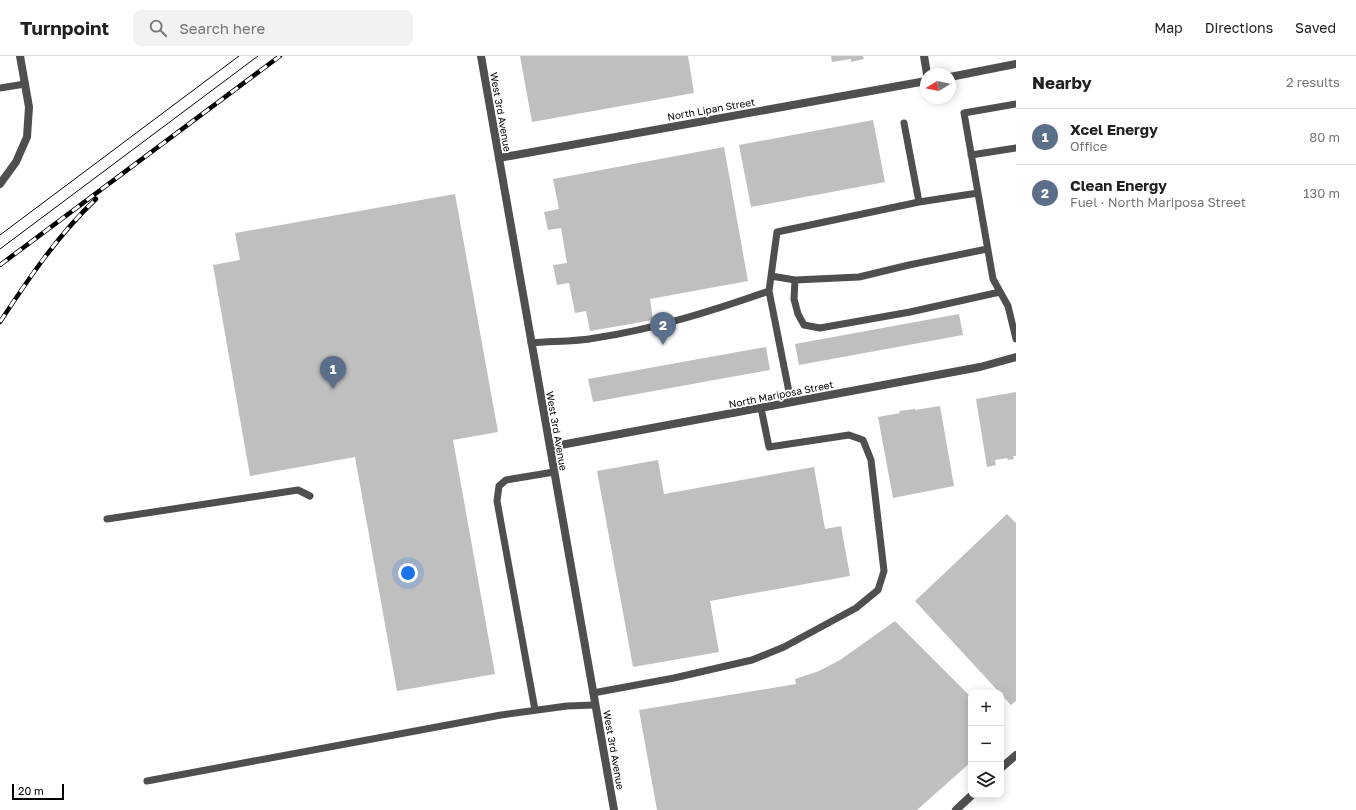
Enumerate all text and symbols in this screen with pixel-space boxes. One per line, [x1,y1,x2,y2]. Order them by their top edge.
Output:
search box [133,10,413,46]
text: Turnpoint [20,16,109,39]
icon: search [147,17,169,39]
text: Search here [179,19,265,37]
text: Map [1154,19,1183,36]
text: Directions [1205,19,1273,36]
text: Saved [1295,19,1336,36]
north arrow [920,68,956,104]
street label: West 3rd Avenue [488,71,514,153]
text: Nearby [1032,72,1092,93]
text: 2 results [1286,74,1340,90]
street label: North Lipan Street [666,95,756,123]
text: Xcel Energy [1070,120,1158,138]
text: 1 [1042,129,1048,145]
text: 80 m [1309,129,1340,145]
text: Office [1070,138,1107,154]
text: Clean Energy [1070,176,1167,194]
text: 2 [1041,185,1049,201]
text: 130 m [1303,185,1340,201]
text: Fuel · North Mariposa Street [1070,194,1246,210]
pin: 2 [650,312,676,345]
pin: 1 [320,356,346,389]
street label: North Mariposa Street [728,378,834,410]
street label: West 3rd Avenue [544,390,570,472]
your location [398,563,418,583]
map controls [968,690,1004,798]
button: + [968,690,1004,726]
street label: West 3rd Avenue [601,709,627,791]
button: − [968,726,1004,762]
button: layers [968,762,1004,798]
scale bar [12,782,64,801]
text: 20 m [18,784,44,797]

